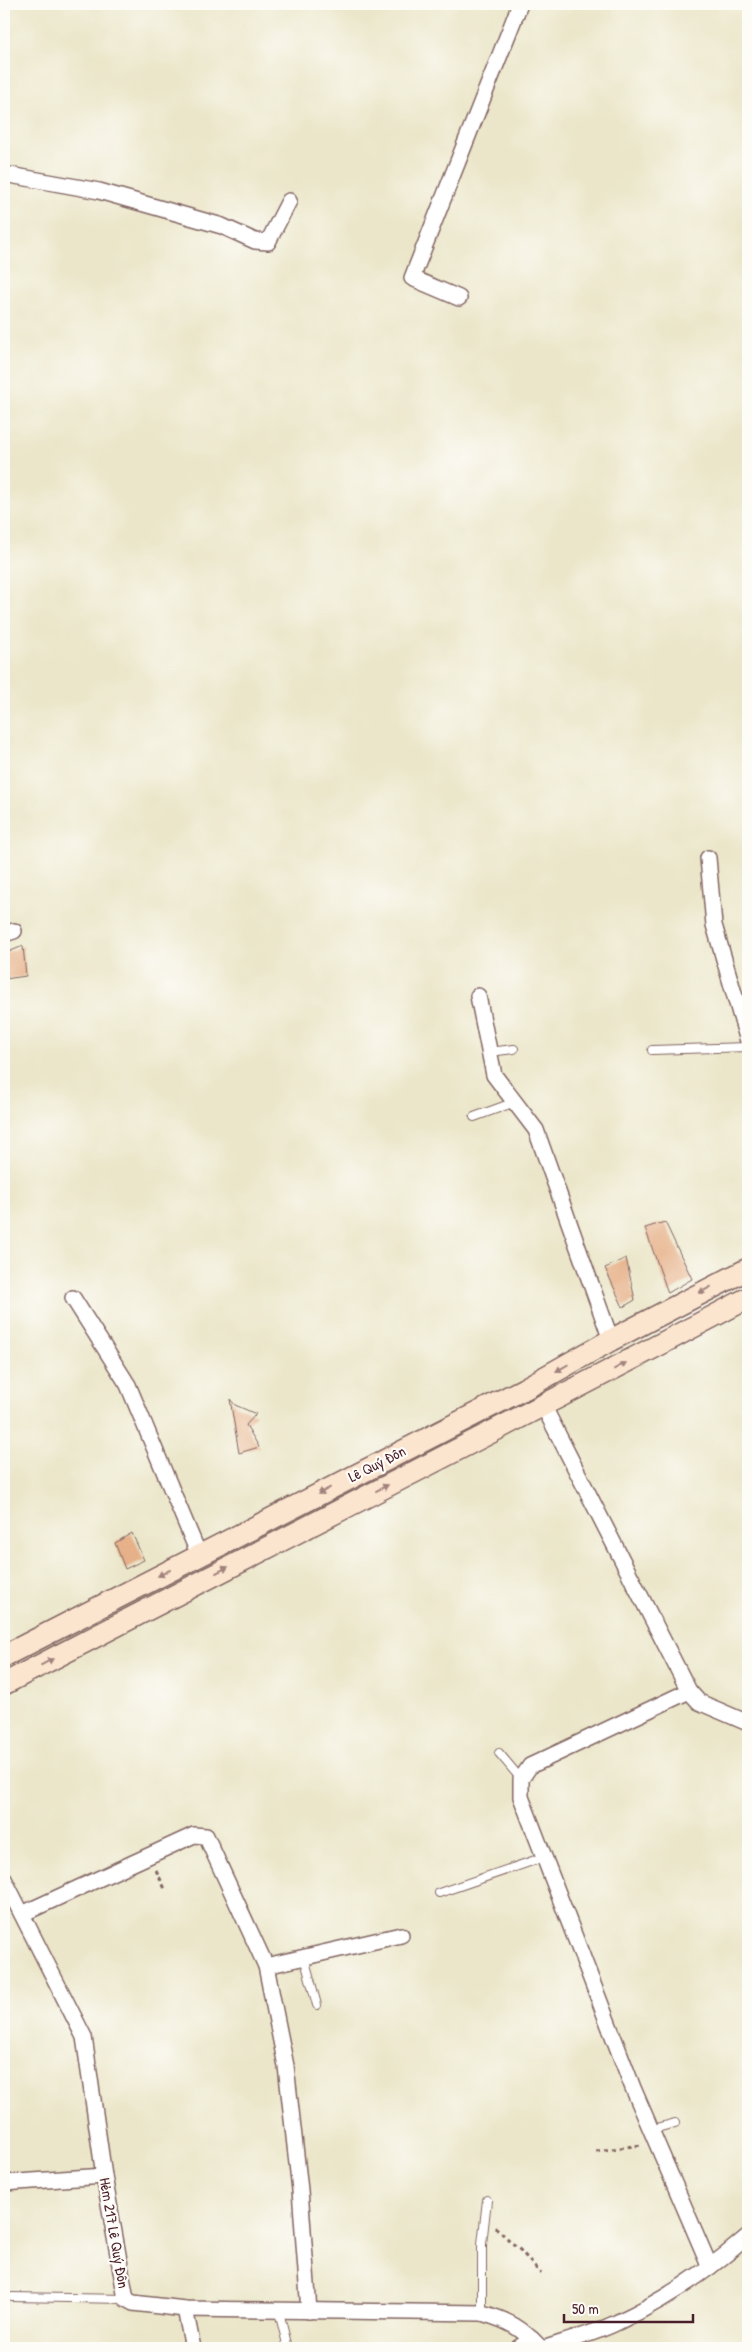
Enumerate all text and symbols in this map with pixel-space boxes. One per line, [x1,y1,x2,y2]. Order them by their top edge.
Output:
one-way arrow [697,1286,712,1294]
one-way arrow [613,1362,627,1370]
one-way arrow [554,1364,569,1372]
street label: Lê Quý Đôn [345,1440,409,1487]
one-way arrow [375,1484,389,1492]
one-way arrow [317,1486,331,1495]
one-way arrow [215,1566,229,1574]
one-way arrow [157,1569,171,1577]
one-way arrow [40,1658,54,1666]
street label: Hẻm 217 Lê Quý Đôn [94,2176,135,2290]
scale bar [564,2292,693,2324]
text: 50 m [572,2298,599,2319]

